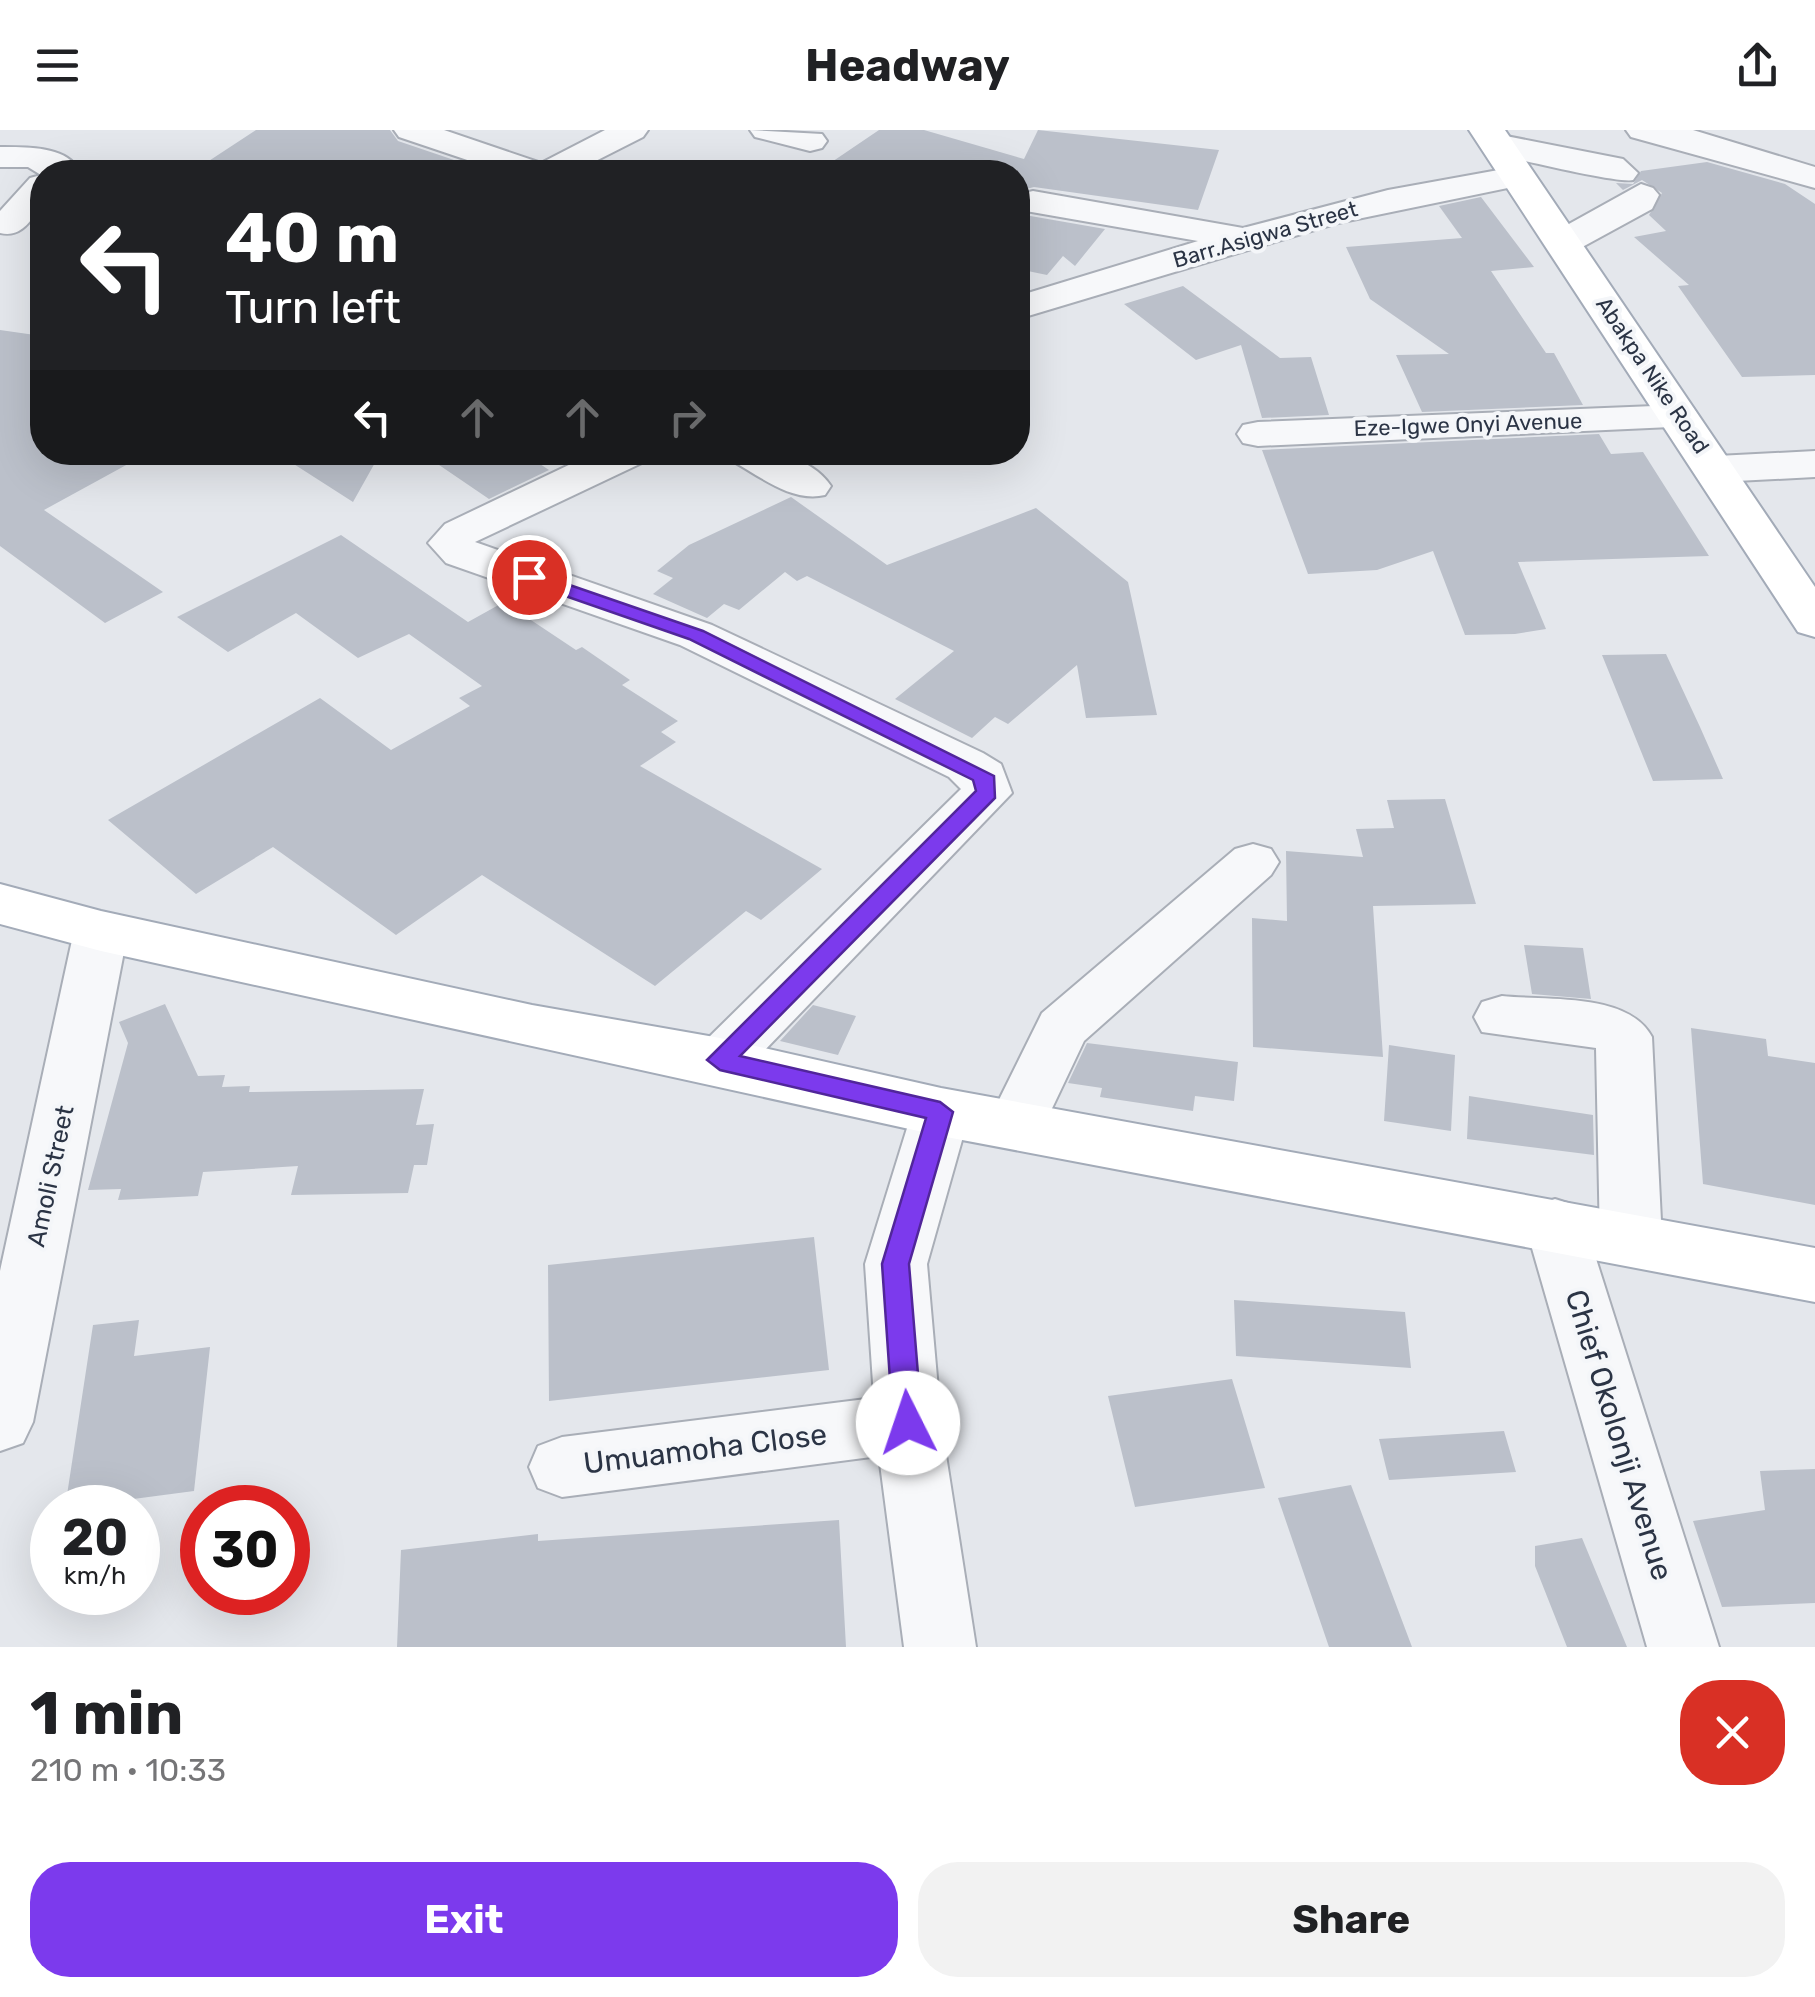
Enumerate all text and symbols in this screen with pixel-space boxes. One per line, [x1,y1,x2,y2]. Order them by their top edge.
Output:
icon: menu [30,38,85,93]
icon: share [1730,38,1785,93]
text: Headway [805,39,1010,92]
street label: Barr.Asigwa Street [1170,195,1361,274]
text: 40 m [225,197,399,280]
icon: left [60,200,190,330]
text: Turn left [225,281,401,334]
street label: Abakpa Nike Road [1590,292,1715,459]
icon: left [345,390,400,445]
icon: ahead [450,390,505,445]
icon: ahead [555,390,610,445]
icon: right [660,390,715,445]
street label: Eze-Igwe Onyi Avenue [1353,407,1583,442]
pin [487,535,572,620]
icon: arrive [502,550,557,605]
street label: Amoli Street [21,1103,80,1249]
street label: Chief Okolonji Avenue [1558,1285,1680,1585]
position arrow [856,1371,960,1475]
street label: Umuamoha Close [581,1416,829,1482]
speed limit sign: 30 [180,1485,310,1615]
text: 20 [62,1508,128,1568]
text: km/h [64,1561,126,1590]
text: 1 min [30,1678,183,1749]
button: close [1680,1680,1785,1785]
text: 210 m · 10:33 [30,1751,226,1789]
button: Exit [30,1862,898,1977]
button: Share [918,1862,1785,1977]

